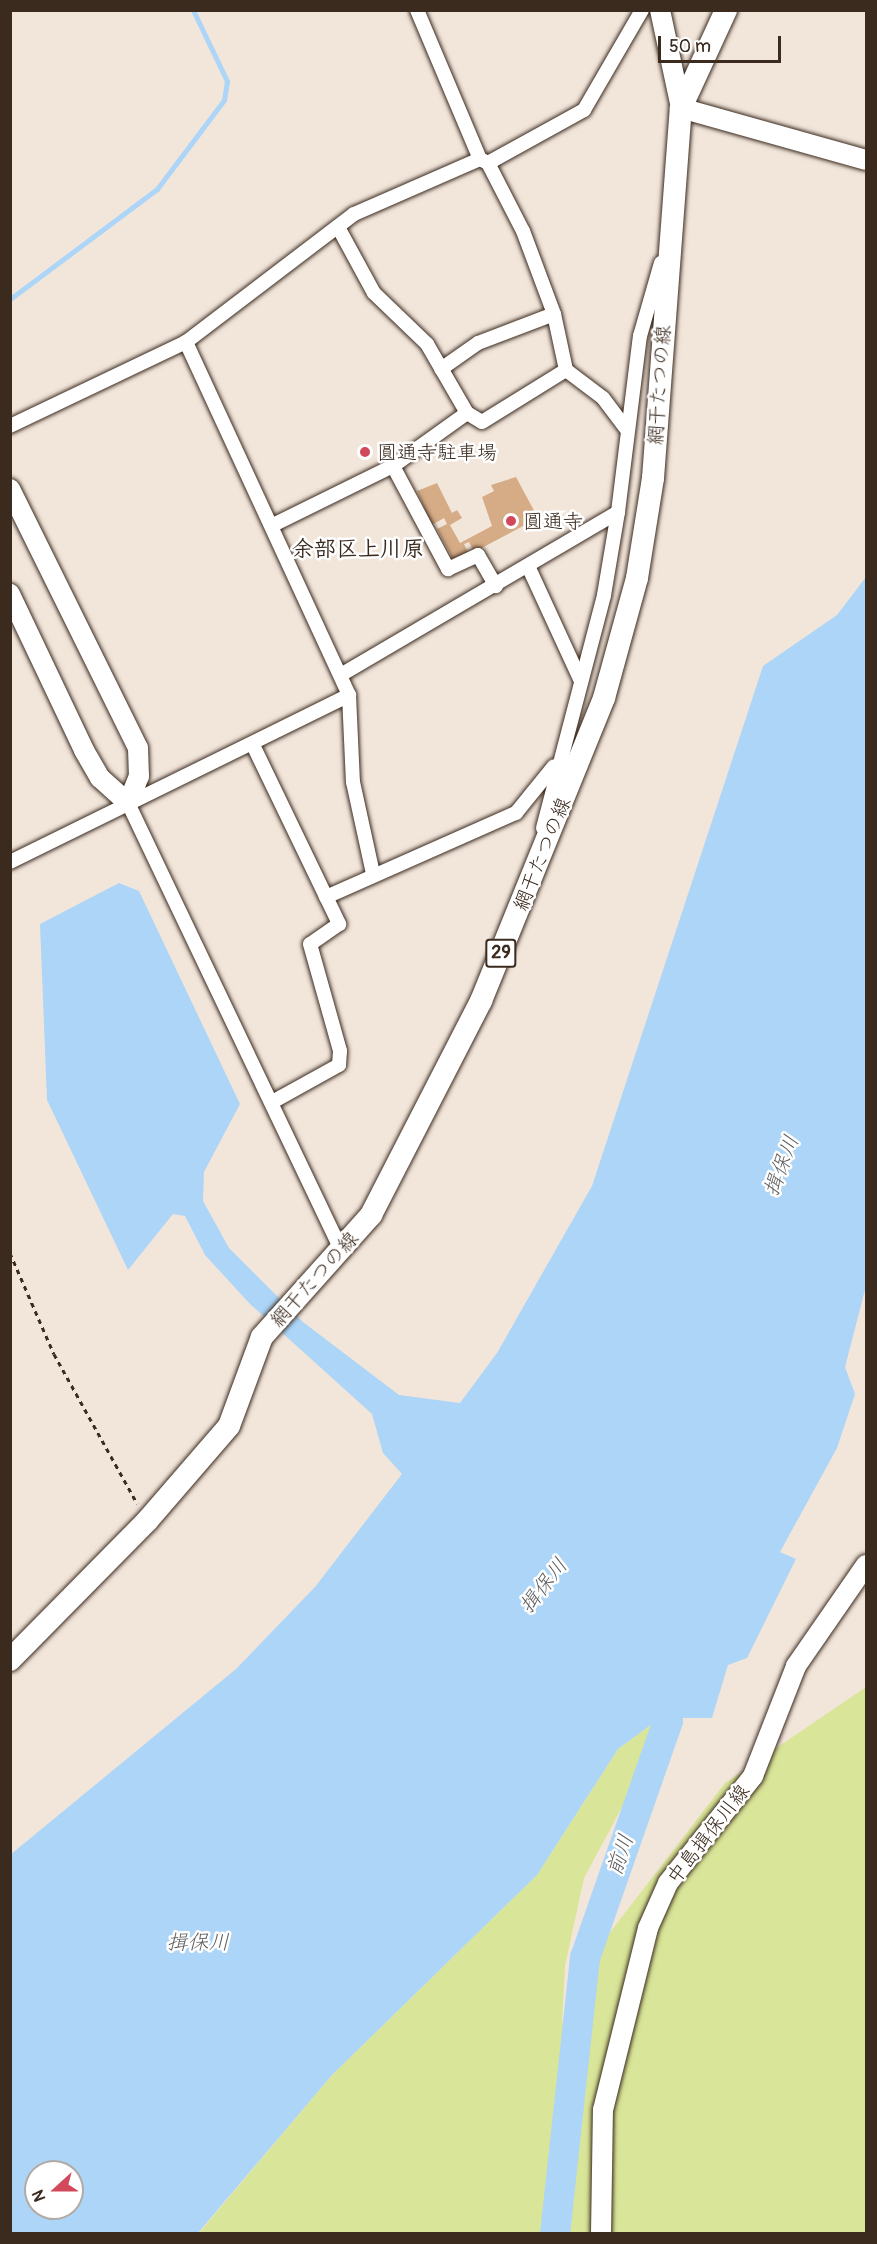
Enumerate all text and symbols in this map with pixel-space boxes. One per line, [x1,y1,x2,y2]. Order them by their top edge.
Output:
scale bar [661,24,784,62]
text: 50 m [669,35,711,58]
street label: 網干たつの線 [643,324,675,446]
place label: 圓通寺駐車場 [377,440,497,464]
marker: 圓通寺駐車場 [358,445,372,459]
place label: 圓通寺 [523,509,583,533]
marker: 圓通寺 [504,514,518,528]
district label: 余部区上川原 [292,537,424,563]
street label: 網干たつの線 [508,794,576,914]
road number: 29 [484,938,518,968]
water label: 揖保川 [759,1132,805,1200]
street label: 網干たつの線 [265,1226,363,1332]
water label: 揖保川 [515,1553,573,1619]
street label: 中島揖保川線 [662,1779,754,1889]
water label: 前川 [602,1831,640,1879]
water label: 揖保川 [167,1930,229,1956]
north arrow [24,2160,84,2220]
text: N [28,2187,50,2204]

